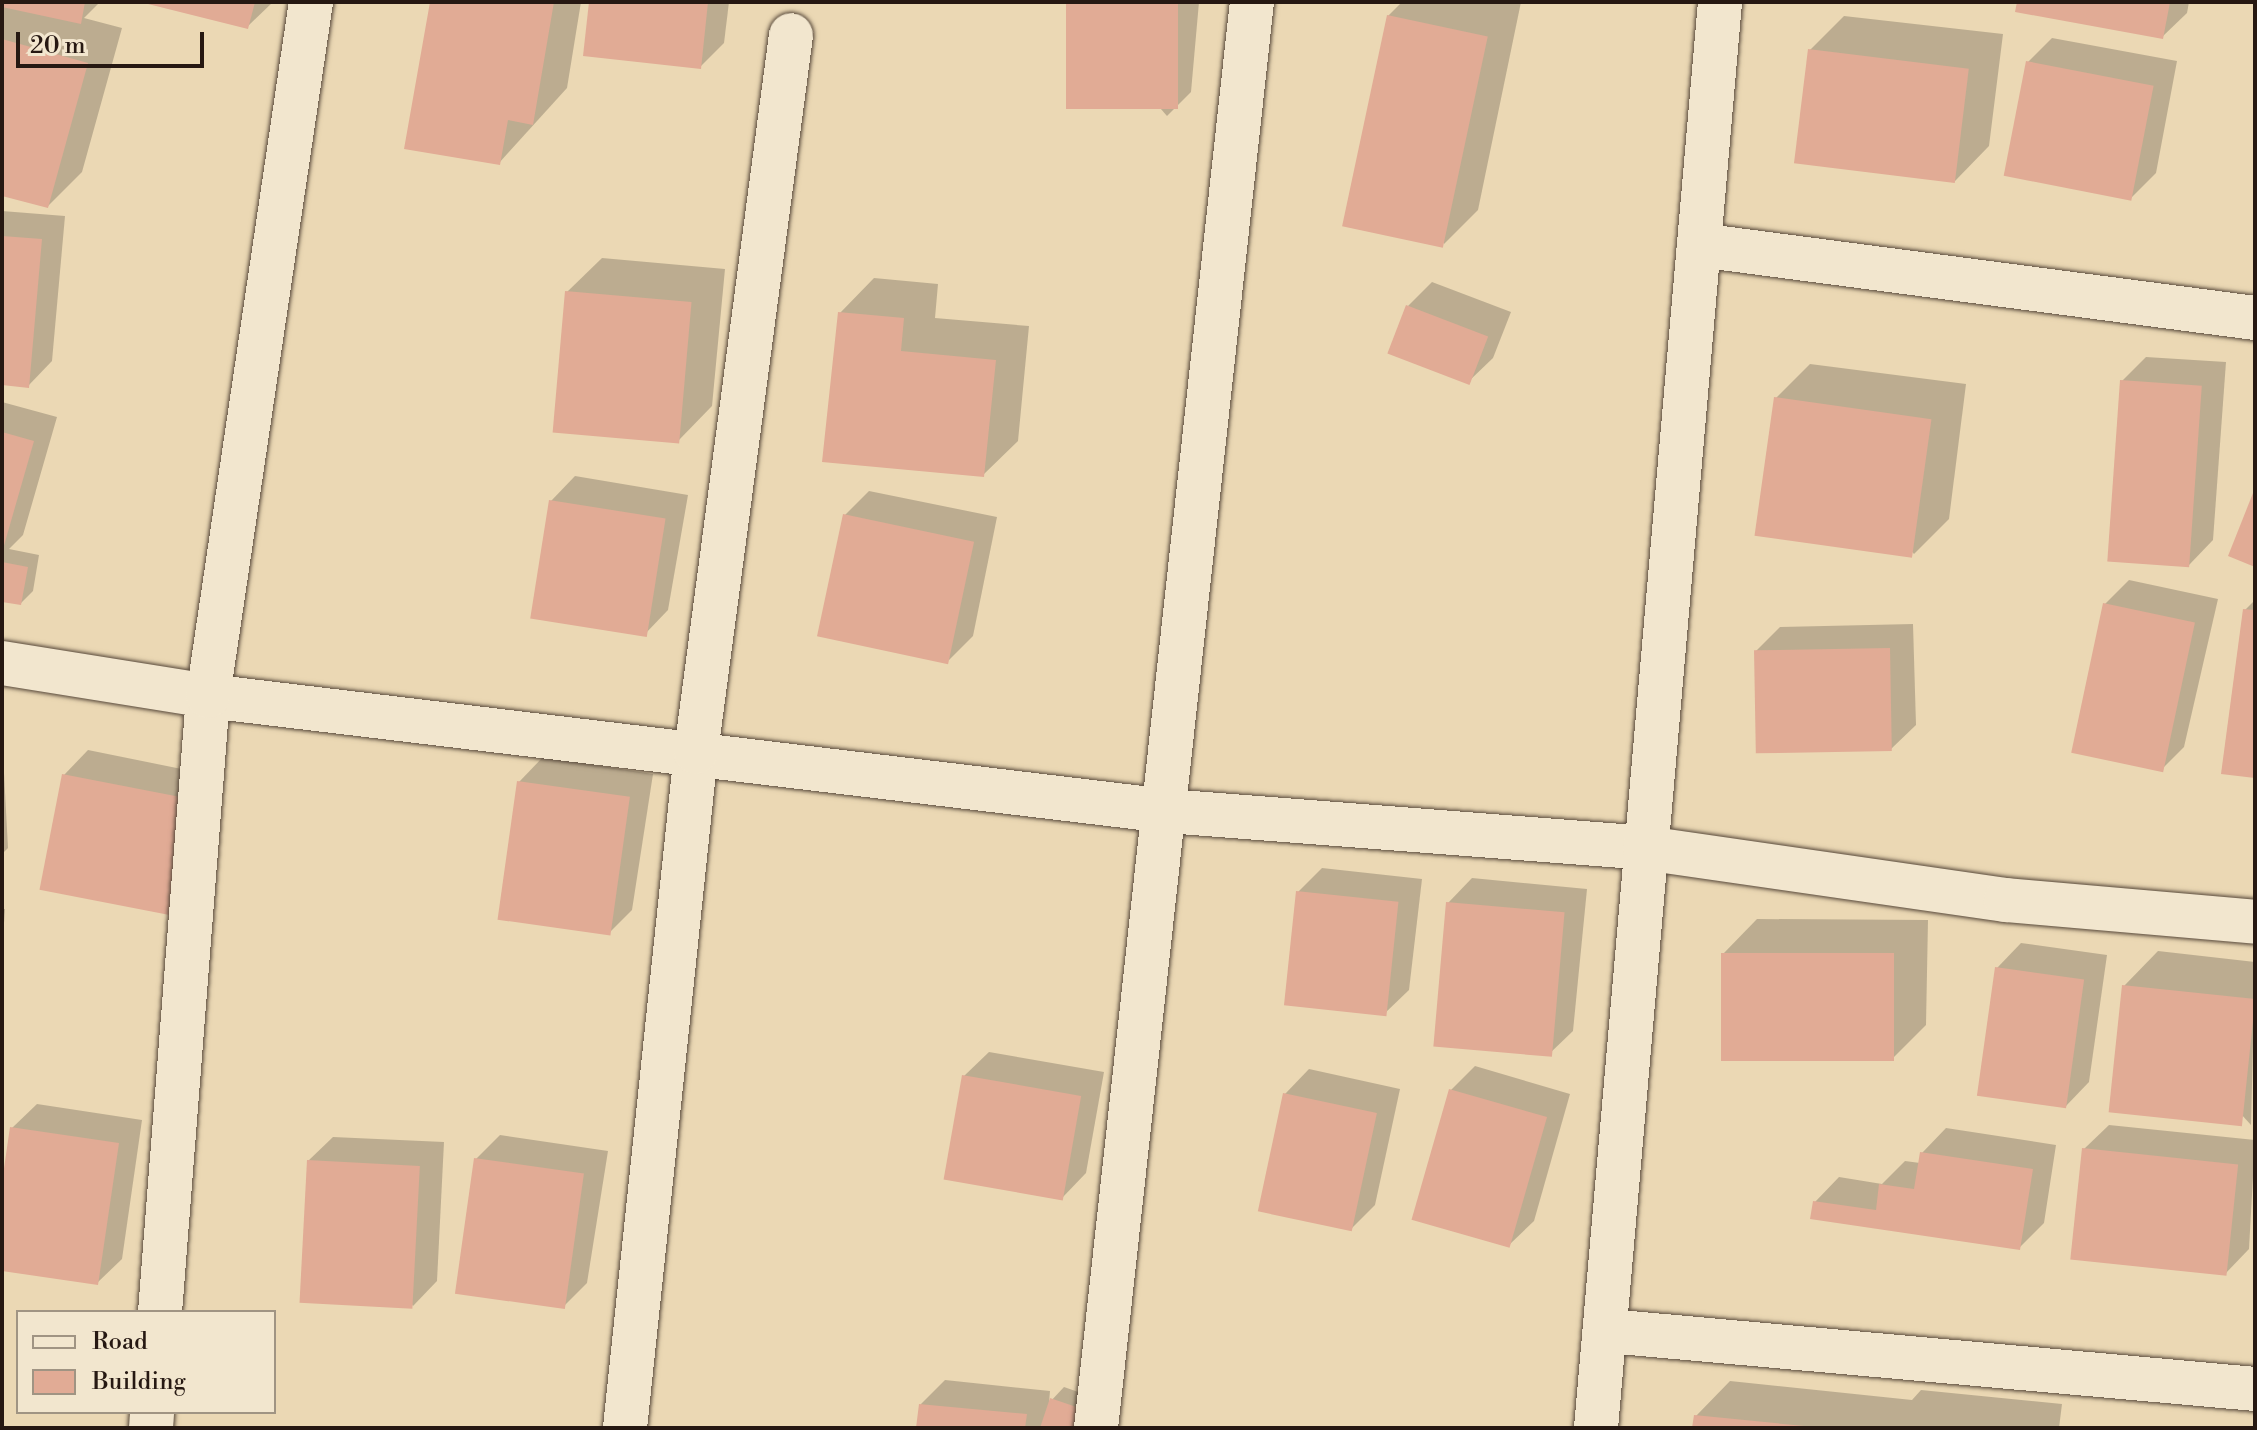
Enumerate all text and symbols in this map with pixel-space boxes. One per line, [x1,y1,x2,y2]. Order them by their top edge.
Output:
scale bar [20,16,208,66]
text: 20 m [30,31,86,61]
legend [16,1310,276,1414]
text: Road [92,1327,148,1357]
text: Building [92,1367,186,1397]

